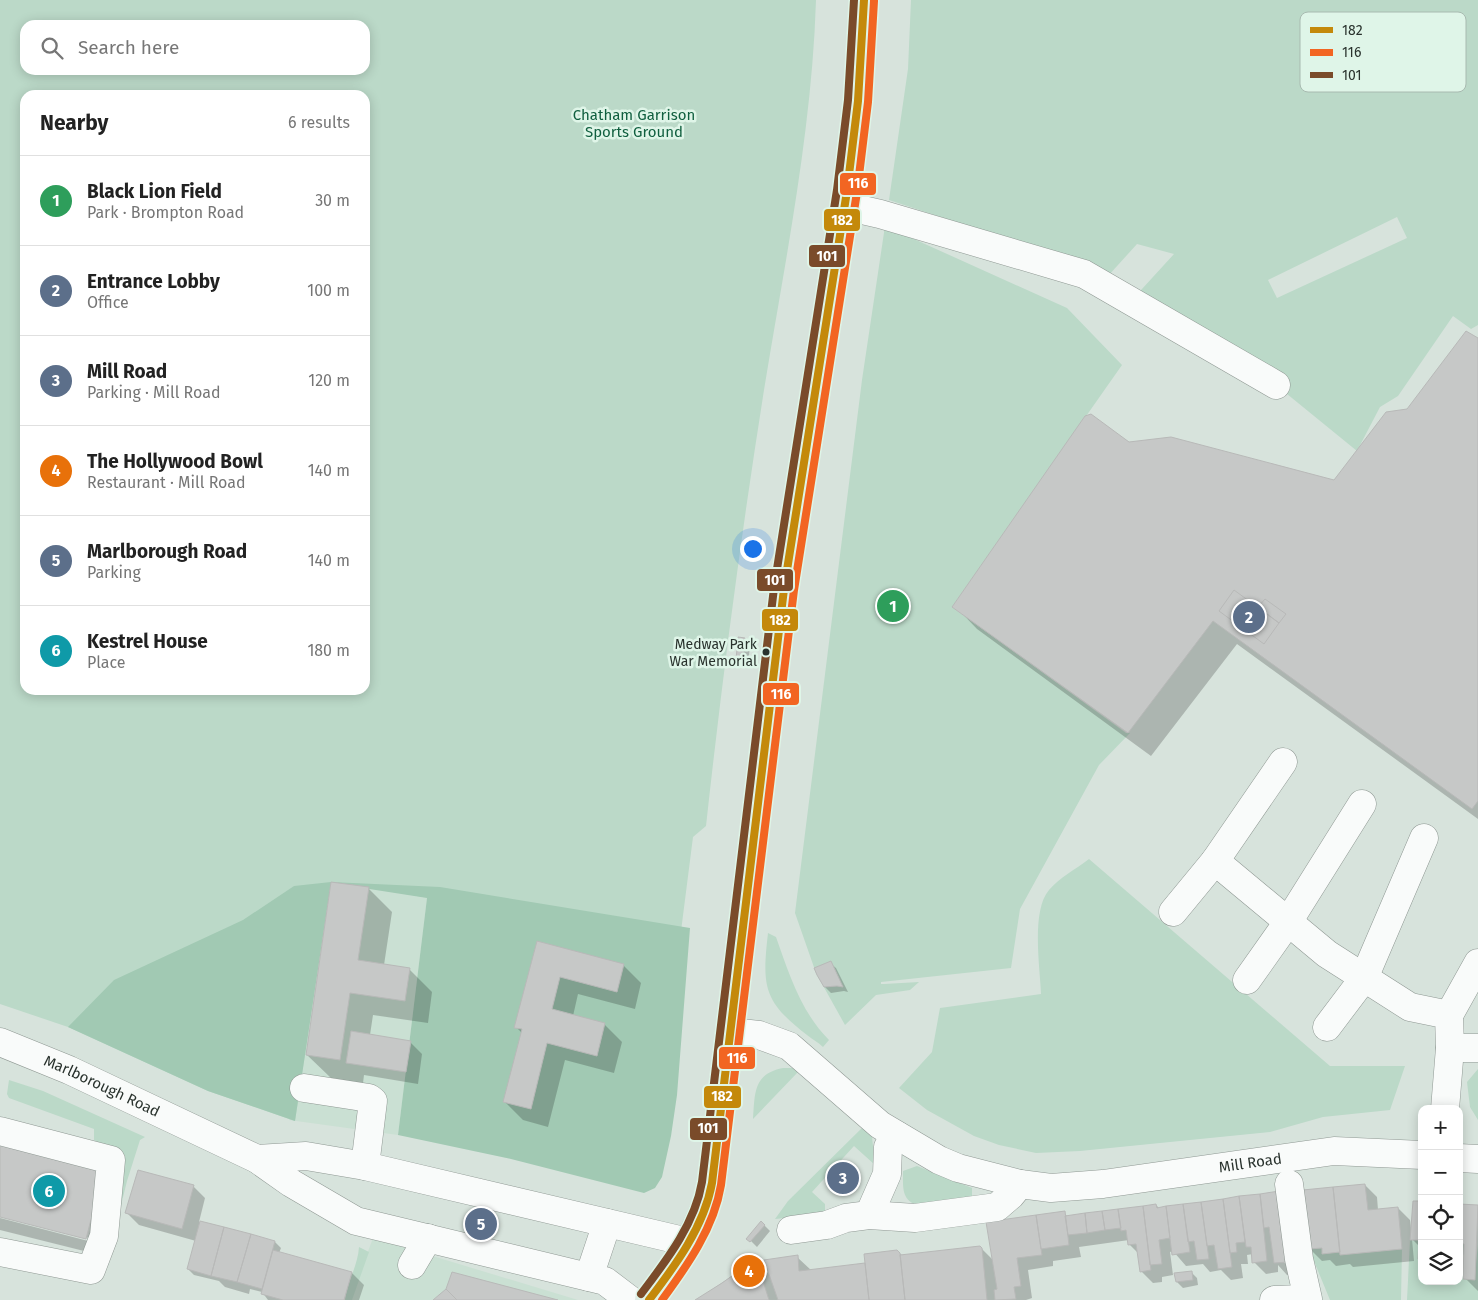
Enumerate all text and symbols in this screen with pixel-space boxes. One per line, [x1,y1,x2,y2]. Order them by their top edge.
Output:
legend [1300,12,1466,92]
search box [20,20,370,75]
text: 182 [1342,22,1363,39]
icon: search [38,34,66,62]
text: Search here [78,36,179,59]
text: 116 [1342,44,1361,61]
text: 101 [1342,67,1362,84]
park label: Chatham Garrison Sports Ground [573,106,695,141]
text: Nearby [40,110,108,136]
text: 6 results [288,113,350,132]
line badge: 116 [839,172,877,196]
text: 116 [848,175,868,192]
text: Black Lion Field [87,180,222,203]
text: 1 [52,191,60,210]
text: 30 m [315,191,350,210]
text: Park · Brompton Road [87,203,244,222]
line badge: 182 [823,208,861,232]
text: 182 [831,212,853,229]
line badge: 101 [808,244,846,268]
text: 101 [817,248,837,265]
text: Entrance Lobby [87,270,220,293]
text: 2 [52,281,60,300]
text: 100 m [307,281,350,300]
text: Office [87,293,129,312]
text: Mill Road [87,360,167,383]
text: 3 [52,371,60,390]
text: 120 m [308,371,350,390]
text: Parking · Mill Road [87,383,221,402]
text: The Hollywood Bowl [87,450,263,473]
text: 4 [51,461,61,480]
text: 140 m [308,461,350,480]
text: Restaurant · Mill Road [87,473,246,492]
your location [740,536,766,562]
text: Marlborough Road [87,540,247,563]
text: 5 [52,551,60,570]
text: 140 m [308,551,350,570]
text: Parking [87,563,141,582]
line badge: 101 [756,568,794,592]
text: 101 [765,572,785,589]
pin: 1 [877,587,909,625]
pin: 2 [1233,598,1265,636]
line badge: 182 [761,608,799,632]
text: 182 [769,612,791,629]
text: Kestrel House [87,630,208,653]
place label: Medway Park War Memorial [670,636,758,670]
text: 6 [51,641,61,660]
text: 180 m [307,641,350,660]
marker: Medway Park War Memorial [761,647,771,657]
text: Place [87,653,126,672]
line badge: 116 [762,682,800,706]
text: 116 [771,686,791,703]
line badge: 116 [718,1046,756,1070]
text: 116 [727,1050,747,1067]
street label: Marlborough Road [41,1052,163,1121]
line badge: 182 [703,1085,742,1109]
text: 182 [711,1088,733,1105]
map controls [1418,1105,1463,1285]
button: + [1418,1105,1463,1150]
line badge: 101 [689,1117,728,1141]
text: 101 [698,1120,718,1137]
street label: Mill Road [1218,1150,1283,1176]
button: − [1418,1150,1463,1195]
pin: 3 [827,1159,859,1197]
pin: 6 [33,1172,65,1210]
button: locate [1418,1195,1463,1240]
pin: 5 [465,1205,497,1243]
button: layers [1418,1240,1463,1285]
pin: 4 [733,1252,765,1290]

